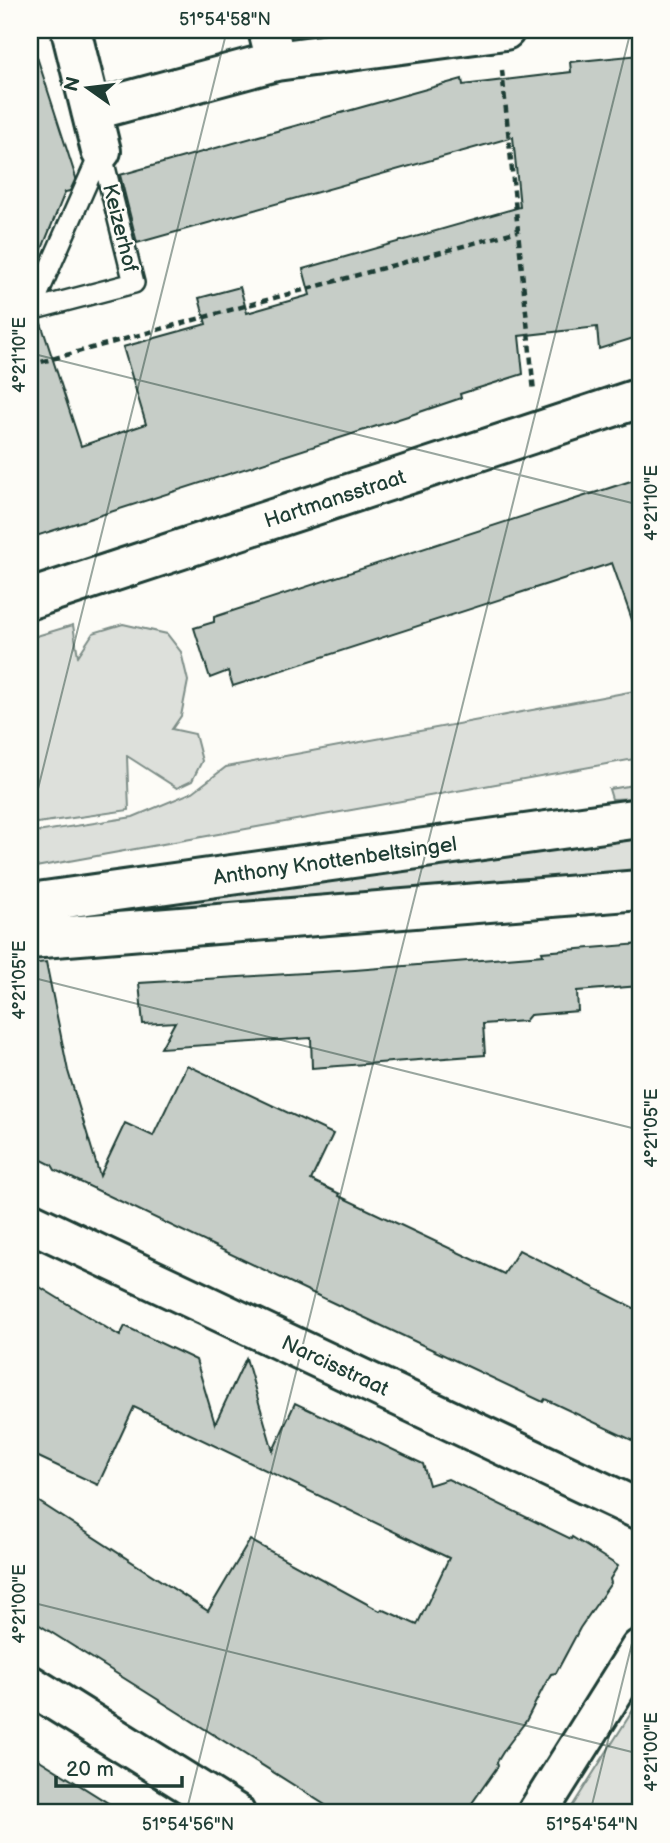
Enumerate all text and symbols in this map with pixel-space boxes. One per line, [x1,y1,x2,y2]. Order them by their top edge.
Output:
text: 51°54'58"N [179,9,271,30]
north arrow [52,52,122,122]
text: N [60,75,86,94]
street label: Keizerhof [97,181,143,275]
text: 4°21'10"E [9,317,30,393]
street label: Hartmansstraat [261,464,409,534]
text: 4°21'10"E [641,465,662,541]
street label: Anthony Knottenbeltsingel [212,832,458,890]
text: 4°21'05"E [9,940,30,1020]
text: 4°21'05"E [641,1088,662,1168]
street label: Narcisstraat [277,1330,393,1402]
text: 4°21'00"E [9,1564,30,1644]
text: 4°21'00"E [641,1712,662,1792]
scale bar [56,1745,182,1789]
text: 20 m [66,1757,114,1782]
text: 51°54'56"N [142,1814,234,1835]
text: 51°54'54"N [546,1814,638,1835]

